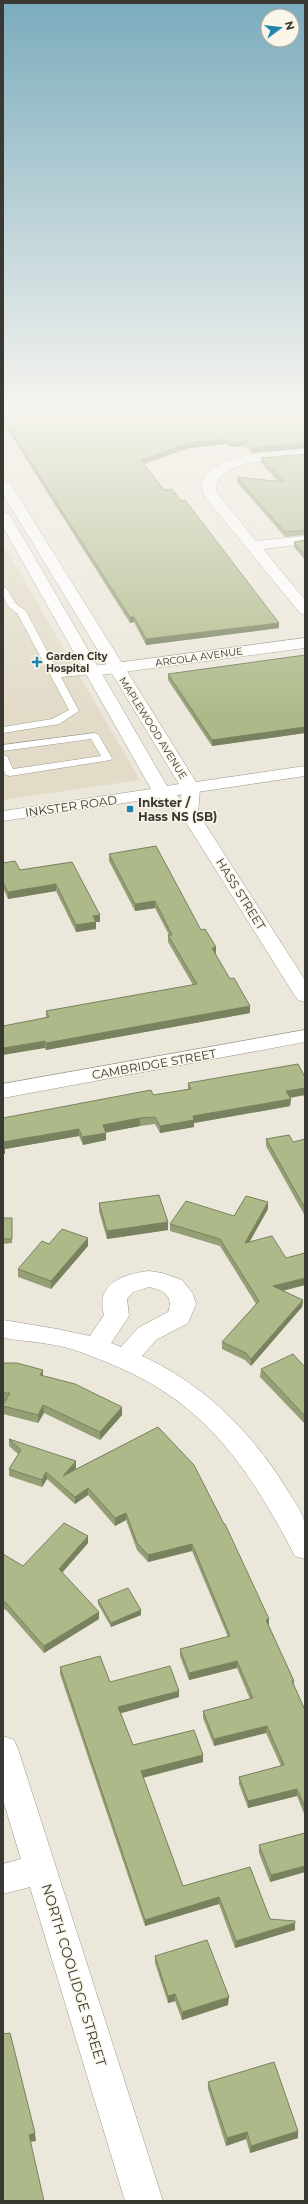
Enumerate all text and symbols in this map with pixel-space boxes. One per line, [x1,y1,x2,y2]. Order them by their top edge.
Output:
north arrow [260,8,300,48]
text: N [282,19,298,32]
street label: ARCOLA AVENUE [154,644,244,670]
place label: Garden City Hospital [46,650,108,675]
marker: Garden City Hospital [31,656,43,668]
street label: MAPLEWOOD AVENUE [116,675,190,782]
street label: INKSTER ROAD [24,792,118,820]
place label: Inkster / Hass NS (SB) [138,795,217,824]
marker: Inkster / Hass NS (SB) [125,804,135,814]
street label: HASS STREET [213,855,269,933]
street label: CAMBRIDGE STREET [91,1046,217,1082]
street label: NORTH COOLIDGE STREET [38,1881,110,2069]

